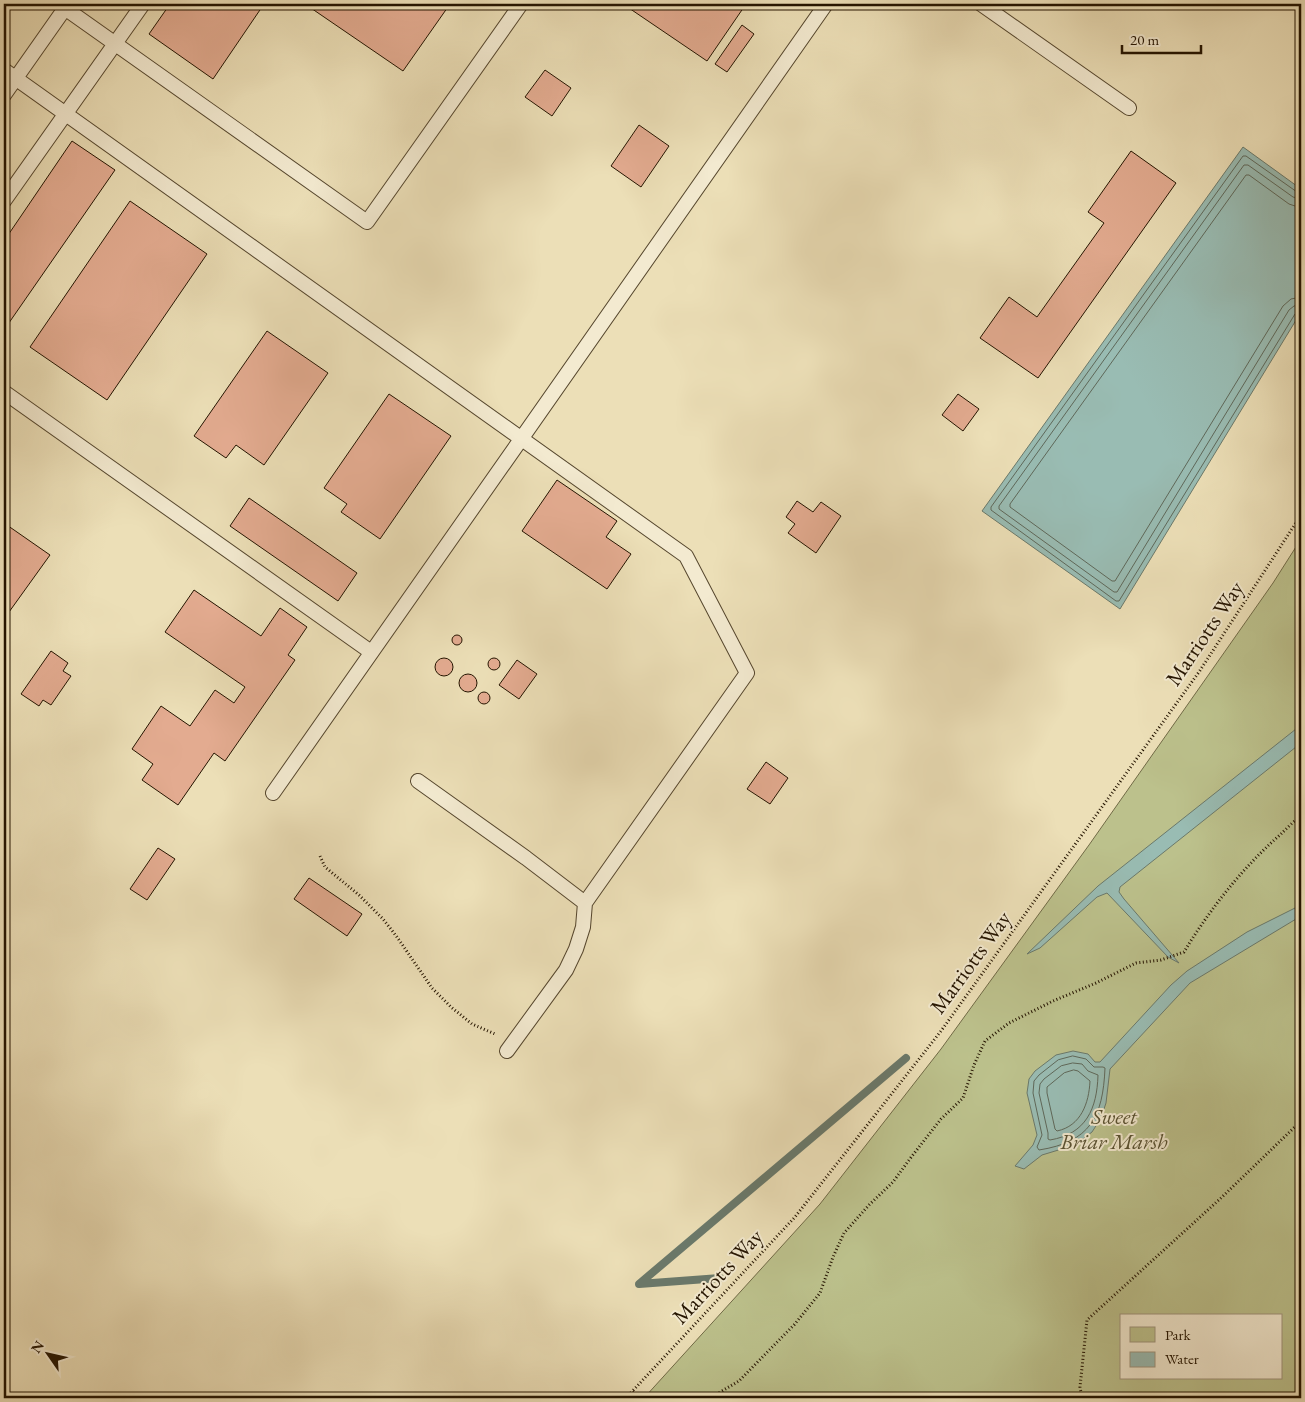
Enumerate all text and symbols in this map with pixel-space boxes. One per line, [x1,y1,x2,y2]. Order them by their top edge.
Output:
scale bar [1122,22,1201,54]
text: 20 m [1130,30,1159,49]
street label: Marriotts Way [1159,575,1250,691]
street label: Marriotts Way [923,905,1018,1020]
park label: Sweet Briar Marsh [1059,1102,1168,1156]
street label: Marriotts Way [666,1222,769,1330]
legend [1120,1314,1282,1380]
text: Park [1165,1325,1192,1344]
north arrow [22,1330,72,1380]
text: N [27,1336,48,1356]
text: Water [1165,1349,1199,1368]

